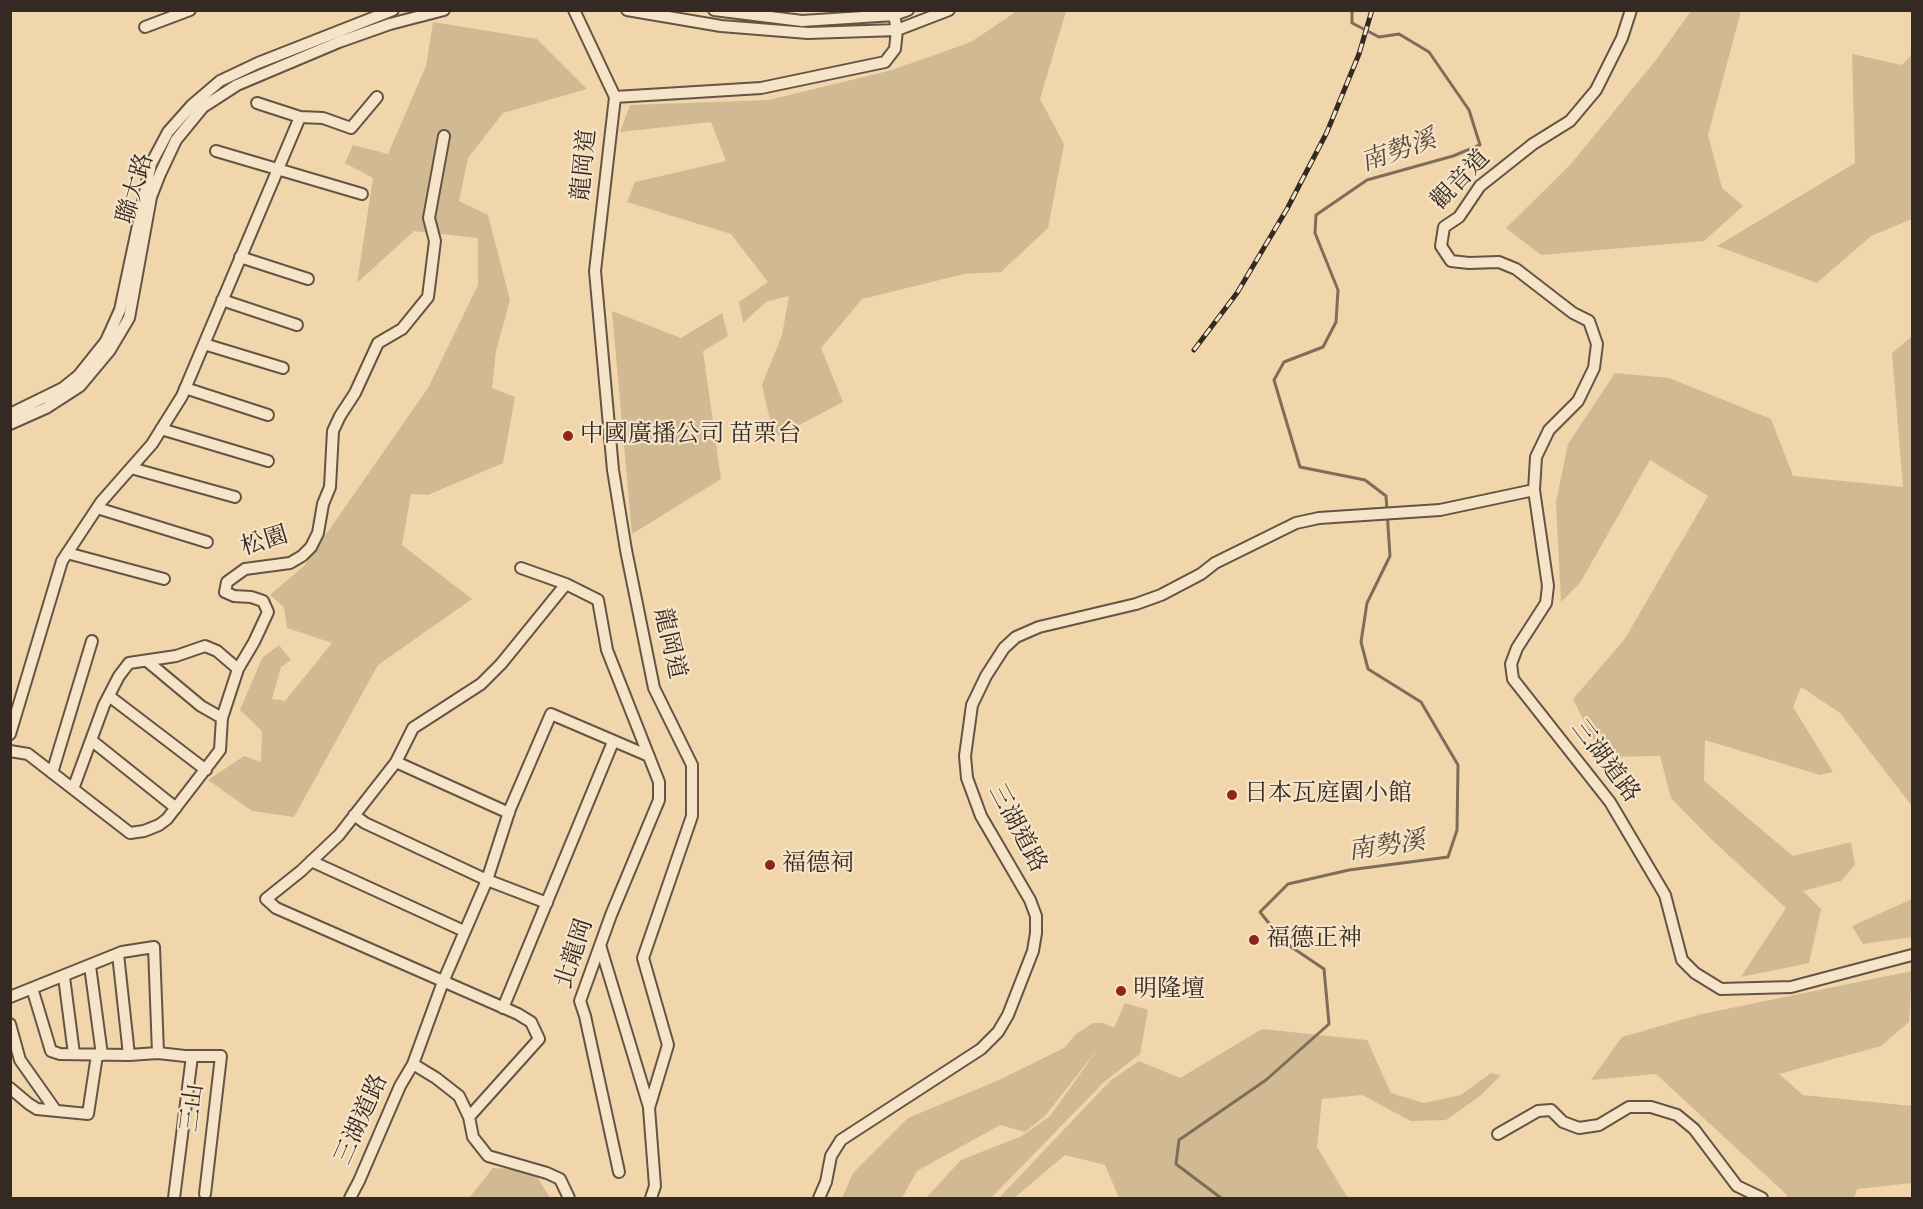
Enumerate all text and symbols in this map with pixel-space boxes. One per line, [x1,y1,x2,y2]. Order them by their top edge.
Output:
water label: 南勢溪 [1357,126,1441,180]
street label: 龍岡道 [568,128,604,202]
street label: 觀音道 [1427,145,1497,217]
street label: 聯大路 [113,150,161,228]
place label: 中國廣播公司 苗栗台 [580,422,801,450]
marker: 中國廣播公司 苗栗台 [561,429,575,443]
street label: 松園 [238,522,292,564]
street label: 龍岡道 [646,606,690,682]
street label: 三湖道路 [1564,715,1644,809]
street label: 三湖道路 [981,780,1051,878]
place label: 日本瓦庭園小館 [1244,781,1412,809]
marker: 日本瓦庭園小館 [1225,788,1239,802]
water label: 南勢溪 [1346,827,1428,869]
place label: 福德祠 [782,851,854,879]
marker: 福德祠 [763,858,777,872]
street label: 北龍岡 [551,915,601,993]
place label: 福德正神 [1266,926,1362,954]
marker: 福德正神 [1247,933,1261,947]
place label: 明隆壇 [1133,977,1205,1005]
marker: 明隆壇 [1114,984,1128,998]
street label: 三湖道路 [330,1070,396,1170]
street label: 三山 [177,1082,211,1134]

